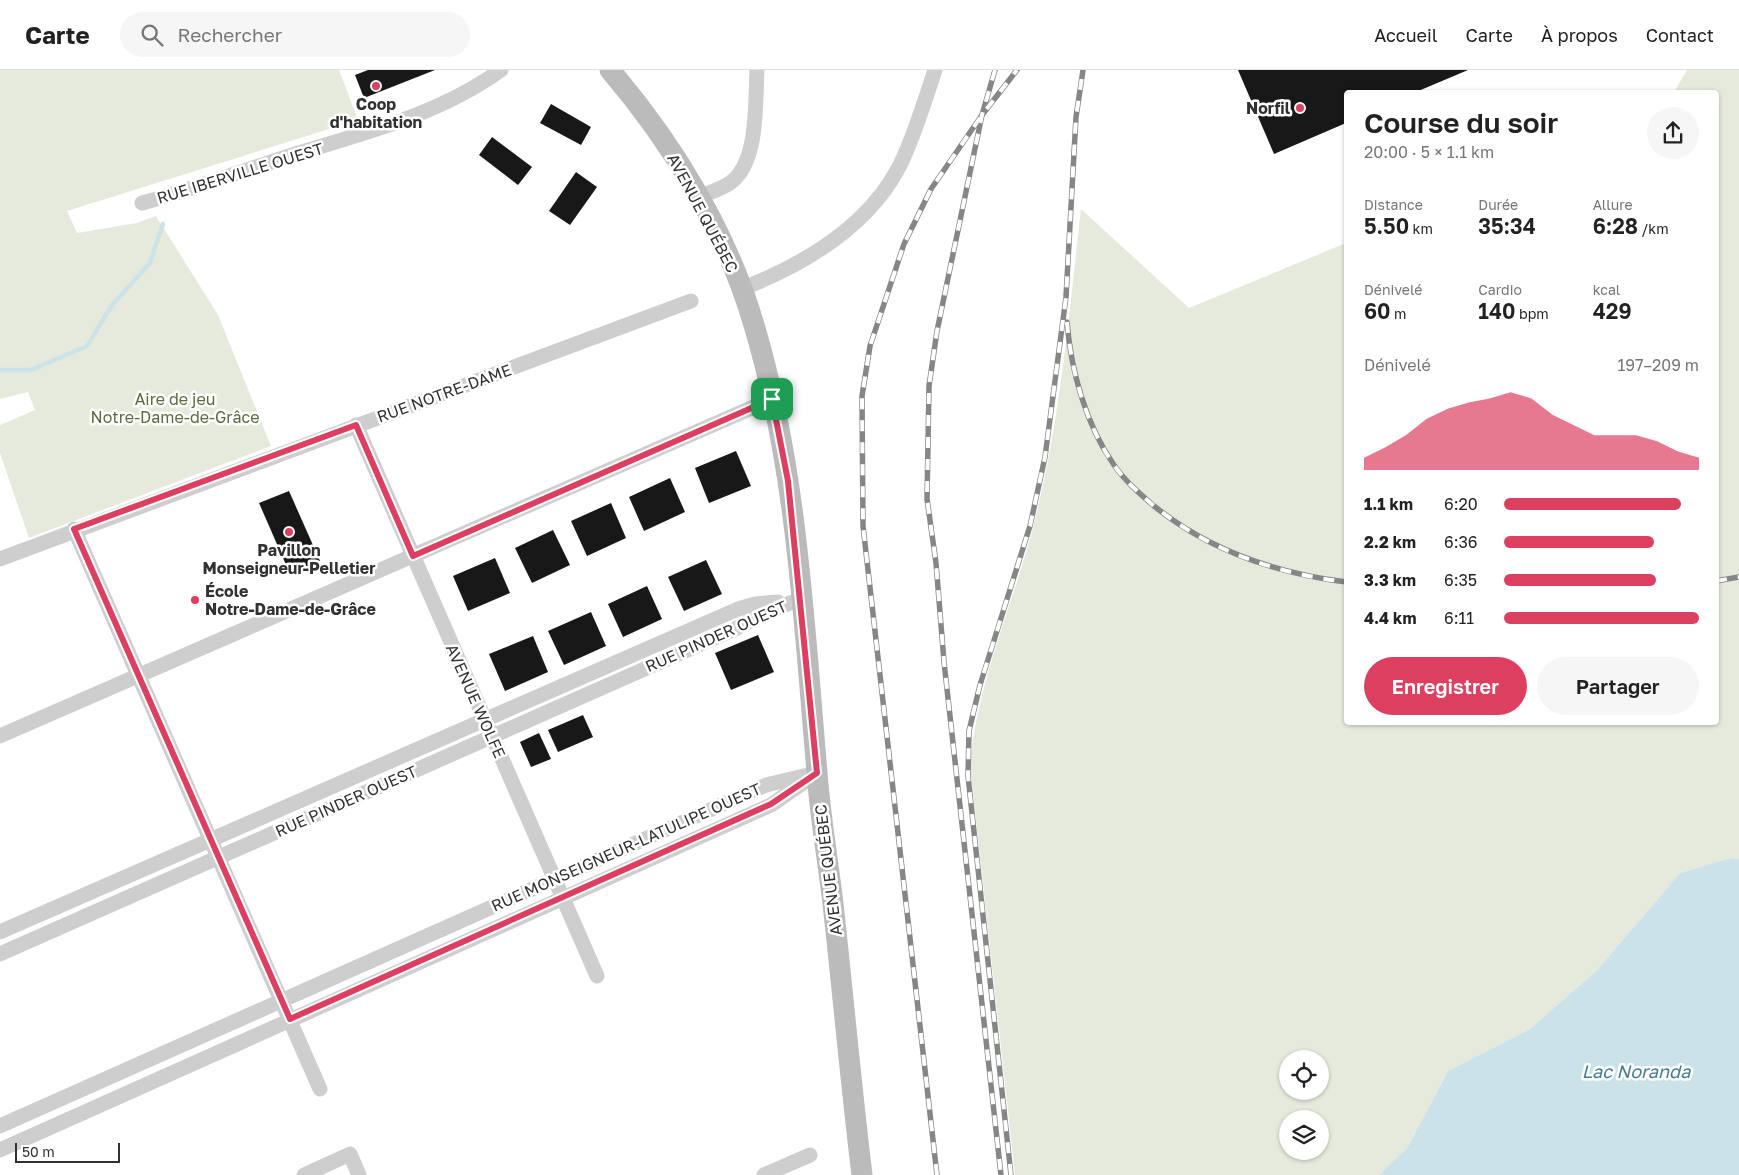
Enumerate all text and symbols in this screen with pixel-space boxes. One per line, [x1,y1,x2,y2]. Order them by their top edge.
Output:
search box [120,12,470,57]
text: Carte [25,20,90,49]
icon: search [138,21,166,49]
text: Rechercher [178,23,282,46]
text: Accueil [1374,24,1438,46]
text: Carte [1466,24,1513,46]
text: À propos [1541,24,1618,46]
text: Contact [1646,24,1714,46]
marker: Coop d'habitation [370,80,382,92]
place label: Coop d'habitation [330,94,422,132]
place label: Norfil [1246,98,1291,118]
marker: Norfil [1294,102,1306,114]
text: Course du soir [1364,106,1558,139]
button: share [1647,107,1699,159]
street label: RUE IBERVILLE OUEST [154,138,326,208]
text: 20:00 · 5 × 1.1 km [1364,142,1494,162]
street label: AVENUE QUÉBEC [663,150,743,276]
text: Distance [1364,196,1423,213]
text: Durée [1478,196,1518,213]
text: Allure [1593,196,1633,213]
text: 5.50 [1364,213,1409,239]
text: 35:34 [1478,213,1536,239]
text: 6:28 [1593,213,1638,239]
text: km [1409,220,1433,237]
text: /km [1638,220,1669,237]
text: Dénivelé [1364,281,1422,298]
text: Cardio [1478,281,1522,298]
text: kcal [1593,281,1620,298]
text: 60 [1364,298,1391,324]
text: 140 [1478,298,1516,324]
text: 429 [1593,298,1632,324]
text: m [1391,305,1406,322]
text: bpm [1516,305,1549,322]
text: Dénivelé [1364,355,1431,375]
text: 197–209 m [1618,355,1699,375]
street label: RUE NOTRE-DAME [374,359,514,427]
pin [751,378,793,420]
icon: arrive [758,385,786,413]
park label: Aire de jeu Notre-Dame-de-Grâce [91,389,259,427]
text: 1.1 km [1364,494,1413,514]
text: 6:20 [1444,494,1478,514]
marker: Pavillon Monseigneur-Pelletier [283,526,295,538]
text: 2.2 km [1364,532,1416,552]
text: 6:36 [1444,532,1478,552]
place label: Pavillon Monseigneur-Pelletier [203,540,375,578]
text: 3.3 km [1364,570,1416,590]
text: 6:35 [1444,570,1477,590]
place label: École Notre-Dame-de-Grâce [205,581,376,619]
marker: École Notre-Dame-de-Grâce [189,594,201,606]
street label: RUE PINDER OUEST [642,596,790,676]
text: 4.4 km [1364,608,1416,628]
text: 6:11 [1444,608,1474,628]
street label: AVENUE WOLFE [442,641,510,761]
button: Enregistrer [1364,657,1527,715]
button: Partager [1537,657,1699,715]
street label: RUE PINDER OUEST [272,761,420,841]
street label: RUE MONSEIGNEUR-LATULIPE OUEST [488,778,764,916]
street label: AVENUE QUÉBEC [810,803,846,937]
map controls [1279,1050,1329,1160]
button: locate [1279,1050,1329,1100]
water label: Lac Noranda [1582,1060,1691,1082]
button: layers [1279,1110,1329,1160]
scale bar [15,1140,120,1163]
text: 50 m [22,1143,55,1160]

